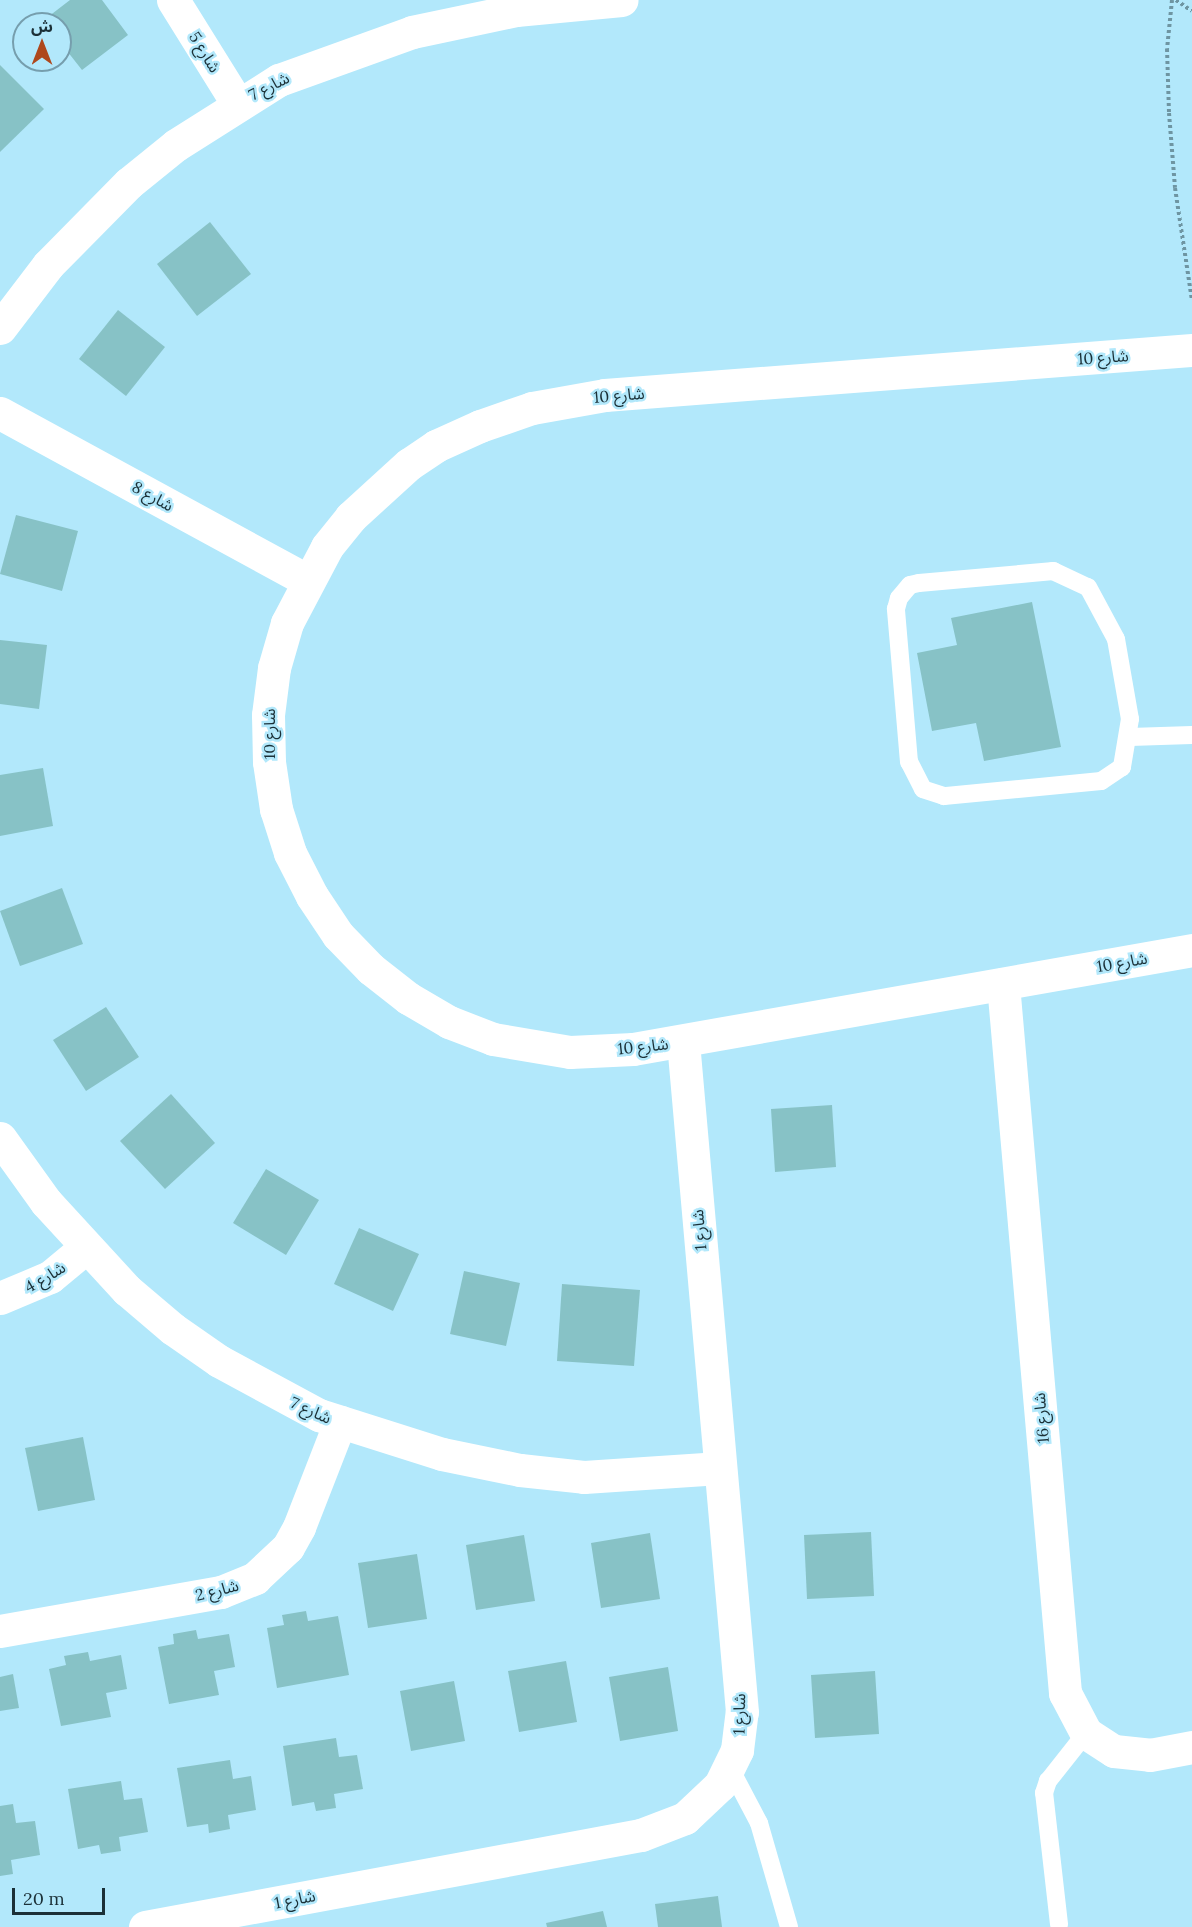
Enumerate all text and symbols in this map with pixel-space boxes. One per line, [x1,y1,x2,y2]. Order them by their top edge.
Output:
north arrow [12,12,72,72]
text: ش [31,16,53,36]
street label: شارع 5 [185,28,225,76]
street label: شارع 7 [246,68,292,104]
street label: شارع 10 [1077,346,1129,368]
street label: شارع 10 [593,383,645,407]
street label: شارع 8 [129,477,177,515]
street label: شارع 10 [259,708,279,760]
street label: شارع 10 [1095,948,1149,976]
street label: شارع 10 [617,1034,669,1058]
street label: شارع 1 [688,1209,710,1251]
street label: شارع 4 [21,1257,69,1297]
street label: شارع 16 [1029,1392,1053,1444]
street label: شارع 7 [288,1393,334,1427]
street label: شارع 2 [193,1575,241,1605]
street label: شارع 1 [729,1693,749,1735]
scale bar [15,1876,108,1914]
street label: شارع 1 [273,1886,317,1912]
text: 20 m [23,1887,65,1910]

